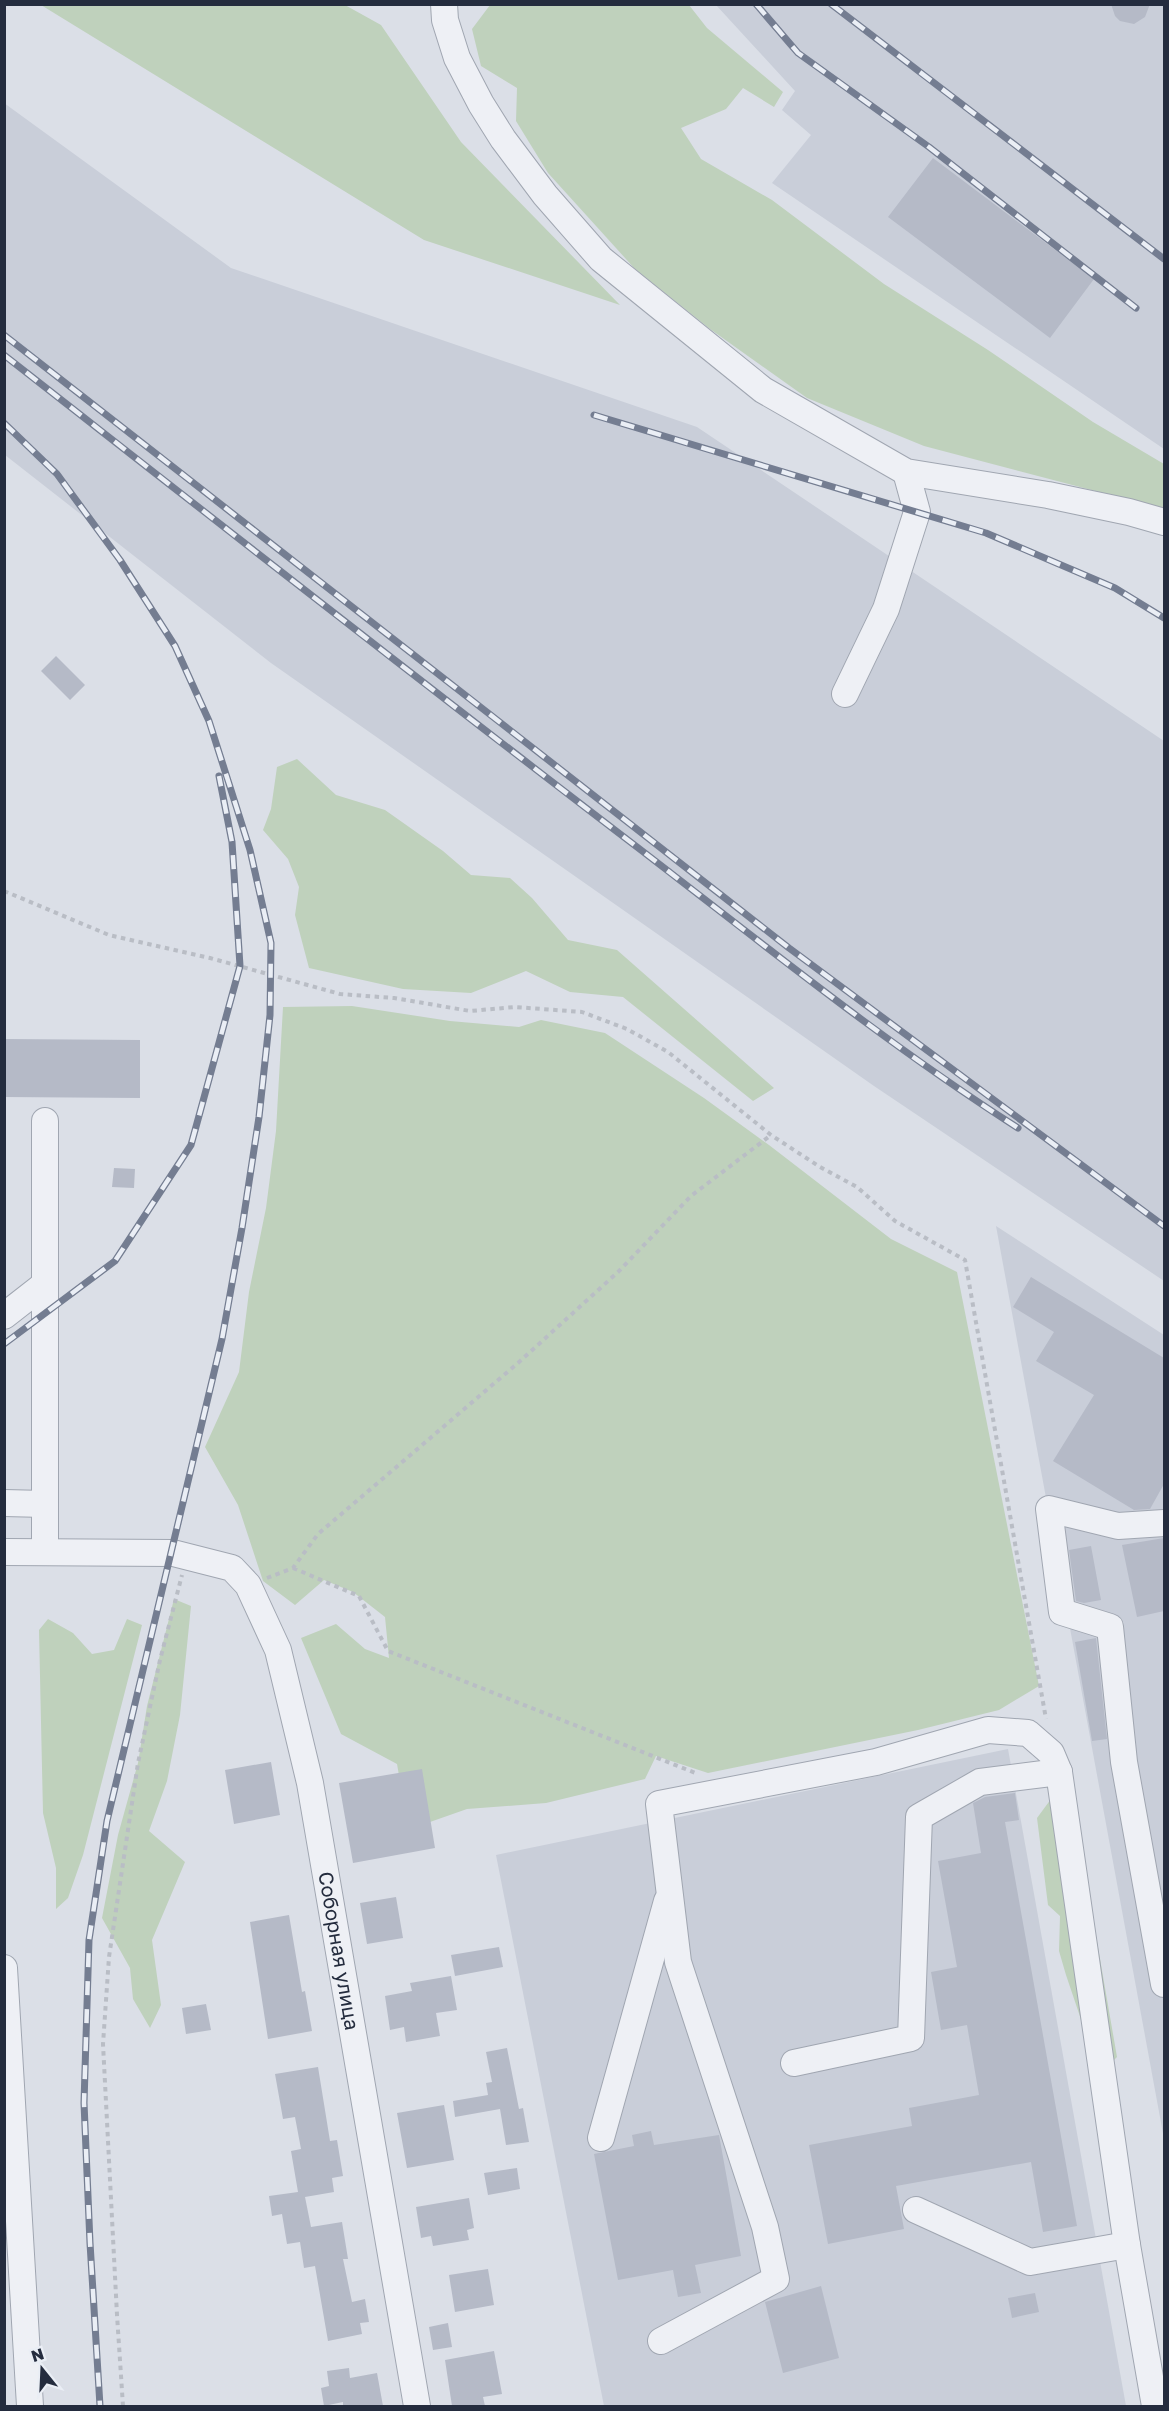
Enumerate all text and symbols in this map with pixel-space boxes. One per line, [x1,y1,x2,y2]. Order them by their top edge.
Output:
street label: Соборная улица [314,1870,365,2032]
north arrow [12,2339,72,2399]
text: N [28,2343,46,2366]

